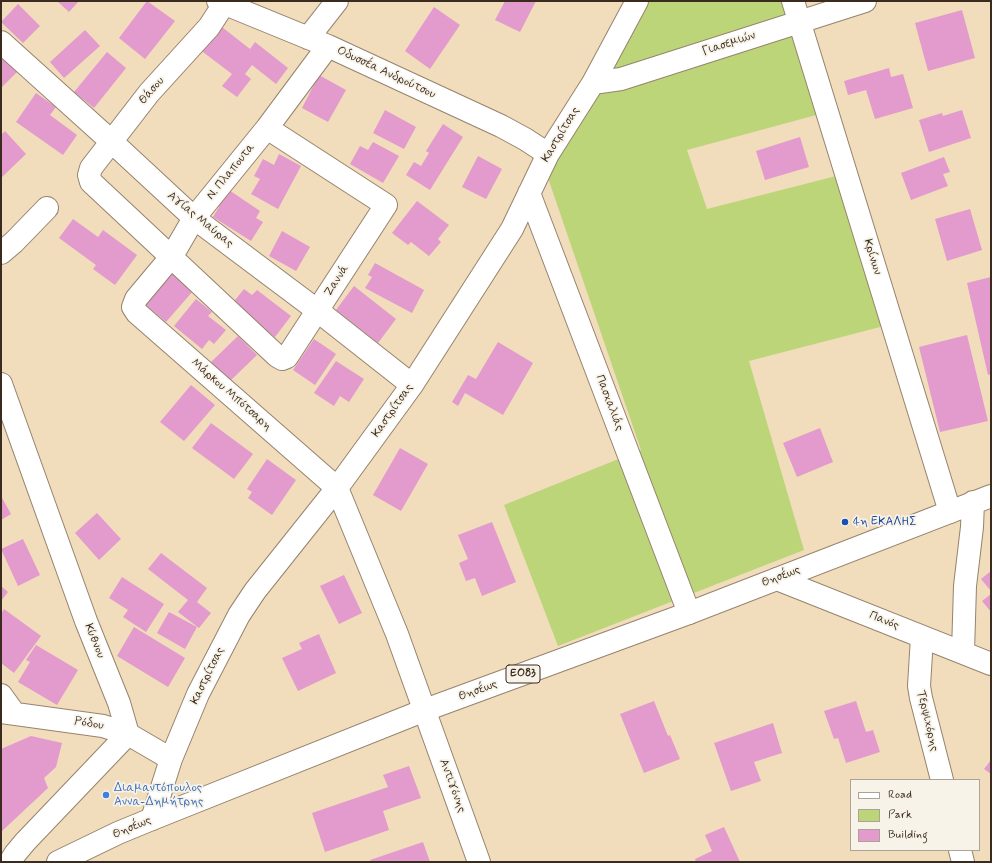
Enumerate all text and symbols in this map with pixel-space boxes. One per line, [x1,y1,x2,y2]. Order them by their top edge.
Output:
street label: Γιασεμιών [700,29,758,59]
street label: Οδυσσέα Ανδρούτσου [334,44,438,102]
street label: Θάσου [136,74,168,108]
street label: Καστρίτσας [539,105,583,165]
street label: Ν. Πλαπουτα [204,141,258,203]
street label: Αγίας Μαύρας [164,189,236,251]
street label: Κρίνων [860,237,884,277]
street label: Ζαννά [322,263,352,299]
street label: Μάρκου Μπότσαρη [188,356,274,434]
street label: Πασχαλιάς [592,373,626,433]
street label: Καστρίτσας [369,381,417,441]
place label: 4η ΕΚΑΛΗΣ [853,515,916,529]
marker: 4η ΕΚΑΛΗΣ [840,517,850,527]
street label: Θησέως [760,563,802,591]
street label: Πανός [867,609,901,633]
street label: Κύθνου [81,622,107,660]
street label: Καστρίτσας [188,645,228,707]
road number: ΕΟ83 [506,665,540,683]
street label: Θησέως [457,677,499,705]
street label: Τερψιχόρης [913,689,941,753]
street label: Ρόδου [73,714,105,734]
street label: Αντιγόνης [436,757,468,815]
legend [850,779,980,851]
place label: Διαμαντόπουλος Αννα-Δημήτρης [114,781,203,809]
text: Road [888,787,912,803]
marker: Διαμαντόπουλος Αννα-Δημήτρης [101,790,111,800]
text: Park [888,807,912,823]
street label: Θησέως [111,814,153,842]
text: Building [888,827,928,843]

